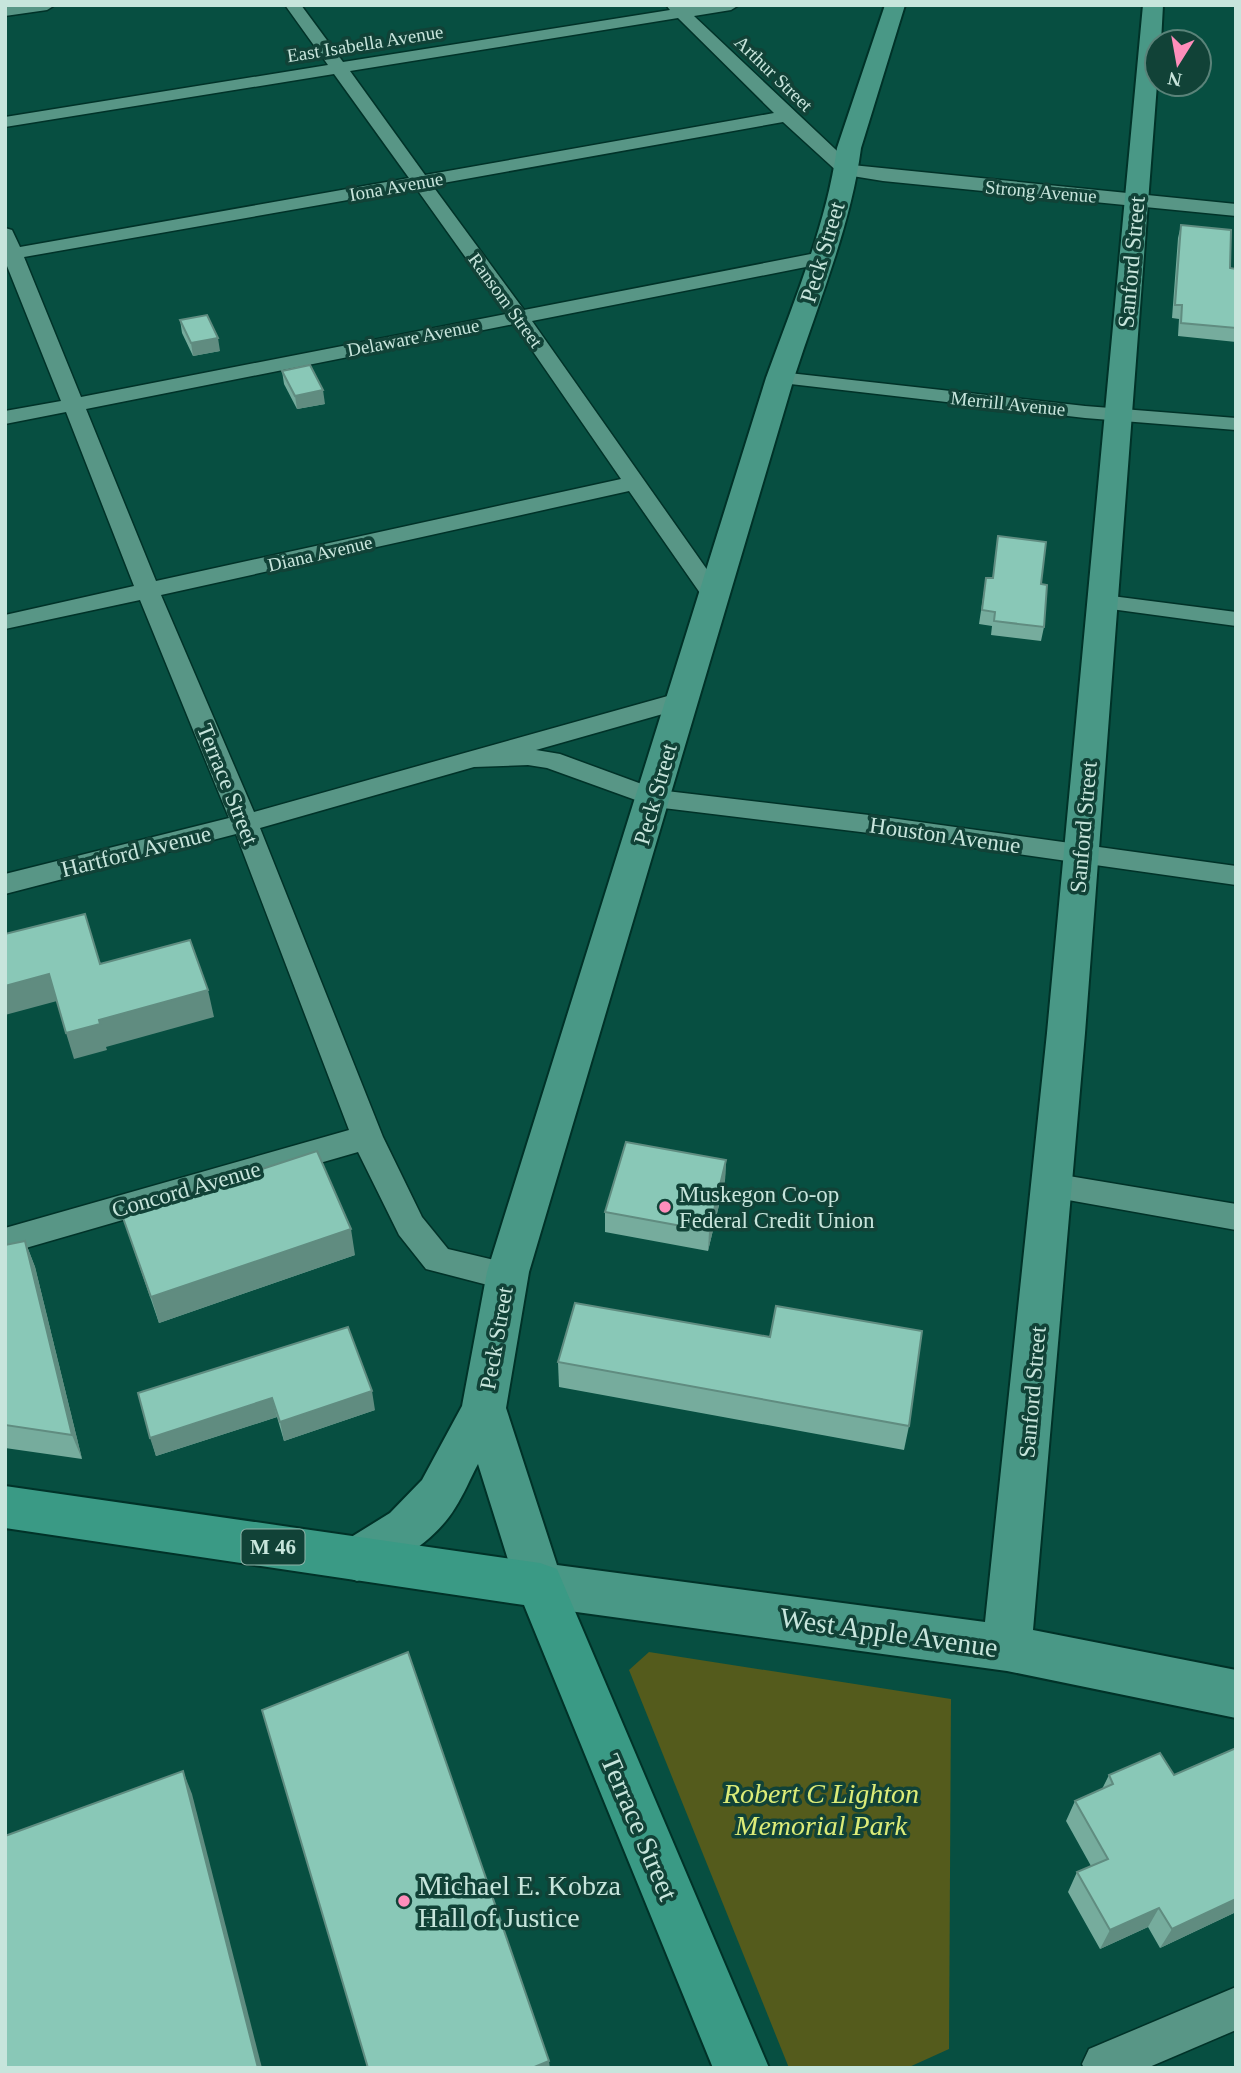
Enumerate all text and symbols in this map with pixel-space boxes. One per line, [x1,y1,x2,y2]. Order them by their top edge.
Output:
street label: East Isabella Avenue [285,21,445,66]
north arrow [1143,28,1213,98]
street label: Arthur Street [730,31,817,116]
text: N [1166,68,1184,91]
street label: Iona Avenue [347,168,445,205]
street label: Strong Avenue [984,176,1098,207]
street label: Sanford Street [1113,194,1150,329]
street label: Peck Street [795,198,850,306]
street label: Ransom Street [464,249,547,352]
street label: Delaware Avenue [345,314,481,361]
street label: Merrill Avenue [950,387,1066,420]
street label: Diana Avenue [266,531,374,576]
street label: Terrace Street [192,720,263,849]
street label: Peck Street [629,740,682,848]
street label: Sanford Street [1065,759,1102,894]
street label: Houston Avenue [868,813,1022,858]
street label: Hartford Avenue [59,821,214,882]
street label: Concord Avenue [109,1156,263,1223]
place label: Muskegon Co-op Federal Credit Union [679,1182,875,1233]
marker: Muskegon Co-op Federal Credit Union [657,1199,673,1215]
street label: Peck Street [475,1284,518,1392]
street label: Sanford Street [1014,1324,1051,1459]
road number: M 46 [242,1530,304,1564]
street label: West Apple Avenue [778,1602,1000,1663]
street label: Terrace Street [595,1749,684,1905]
park label: Robert C Lighton Memorial Park [722,1778,919,1841]
place label: Michael E. Kobza Hall of Justice [418,1870,621,1933]
marker: Michael E. Kobza Hall of Justice [396,1893,412,1909]

